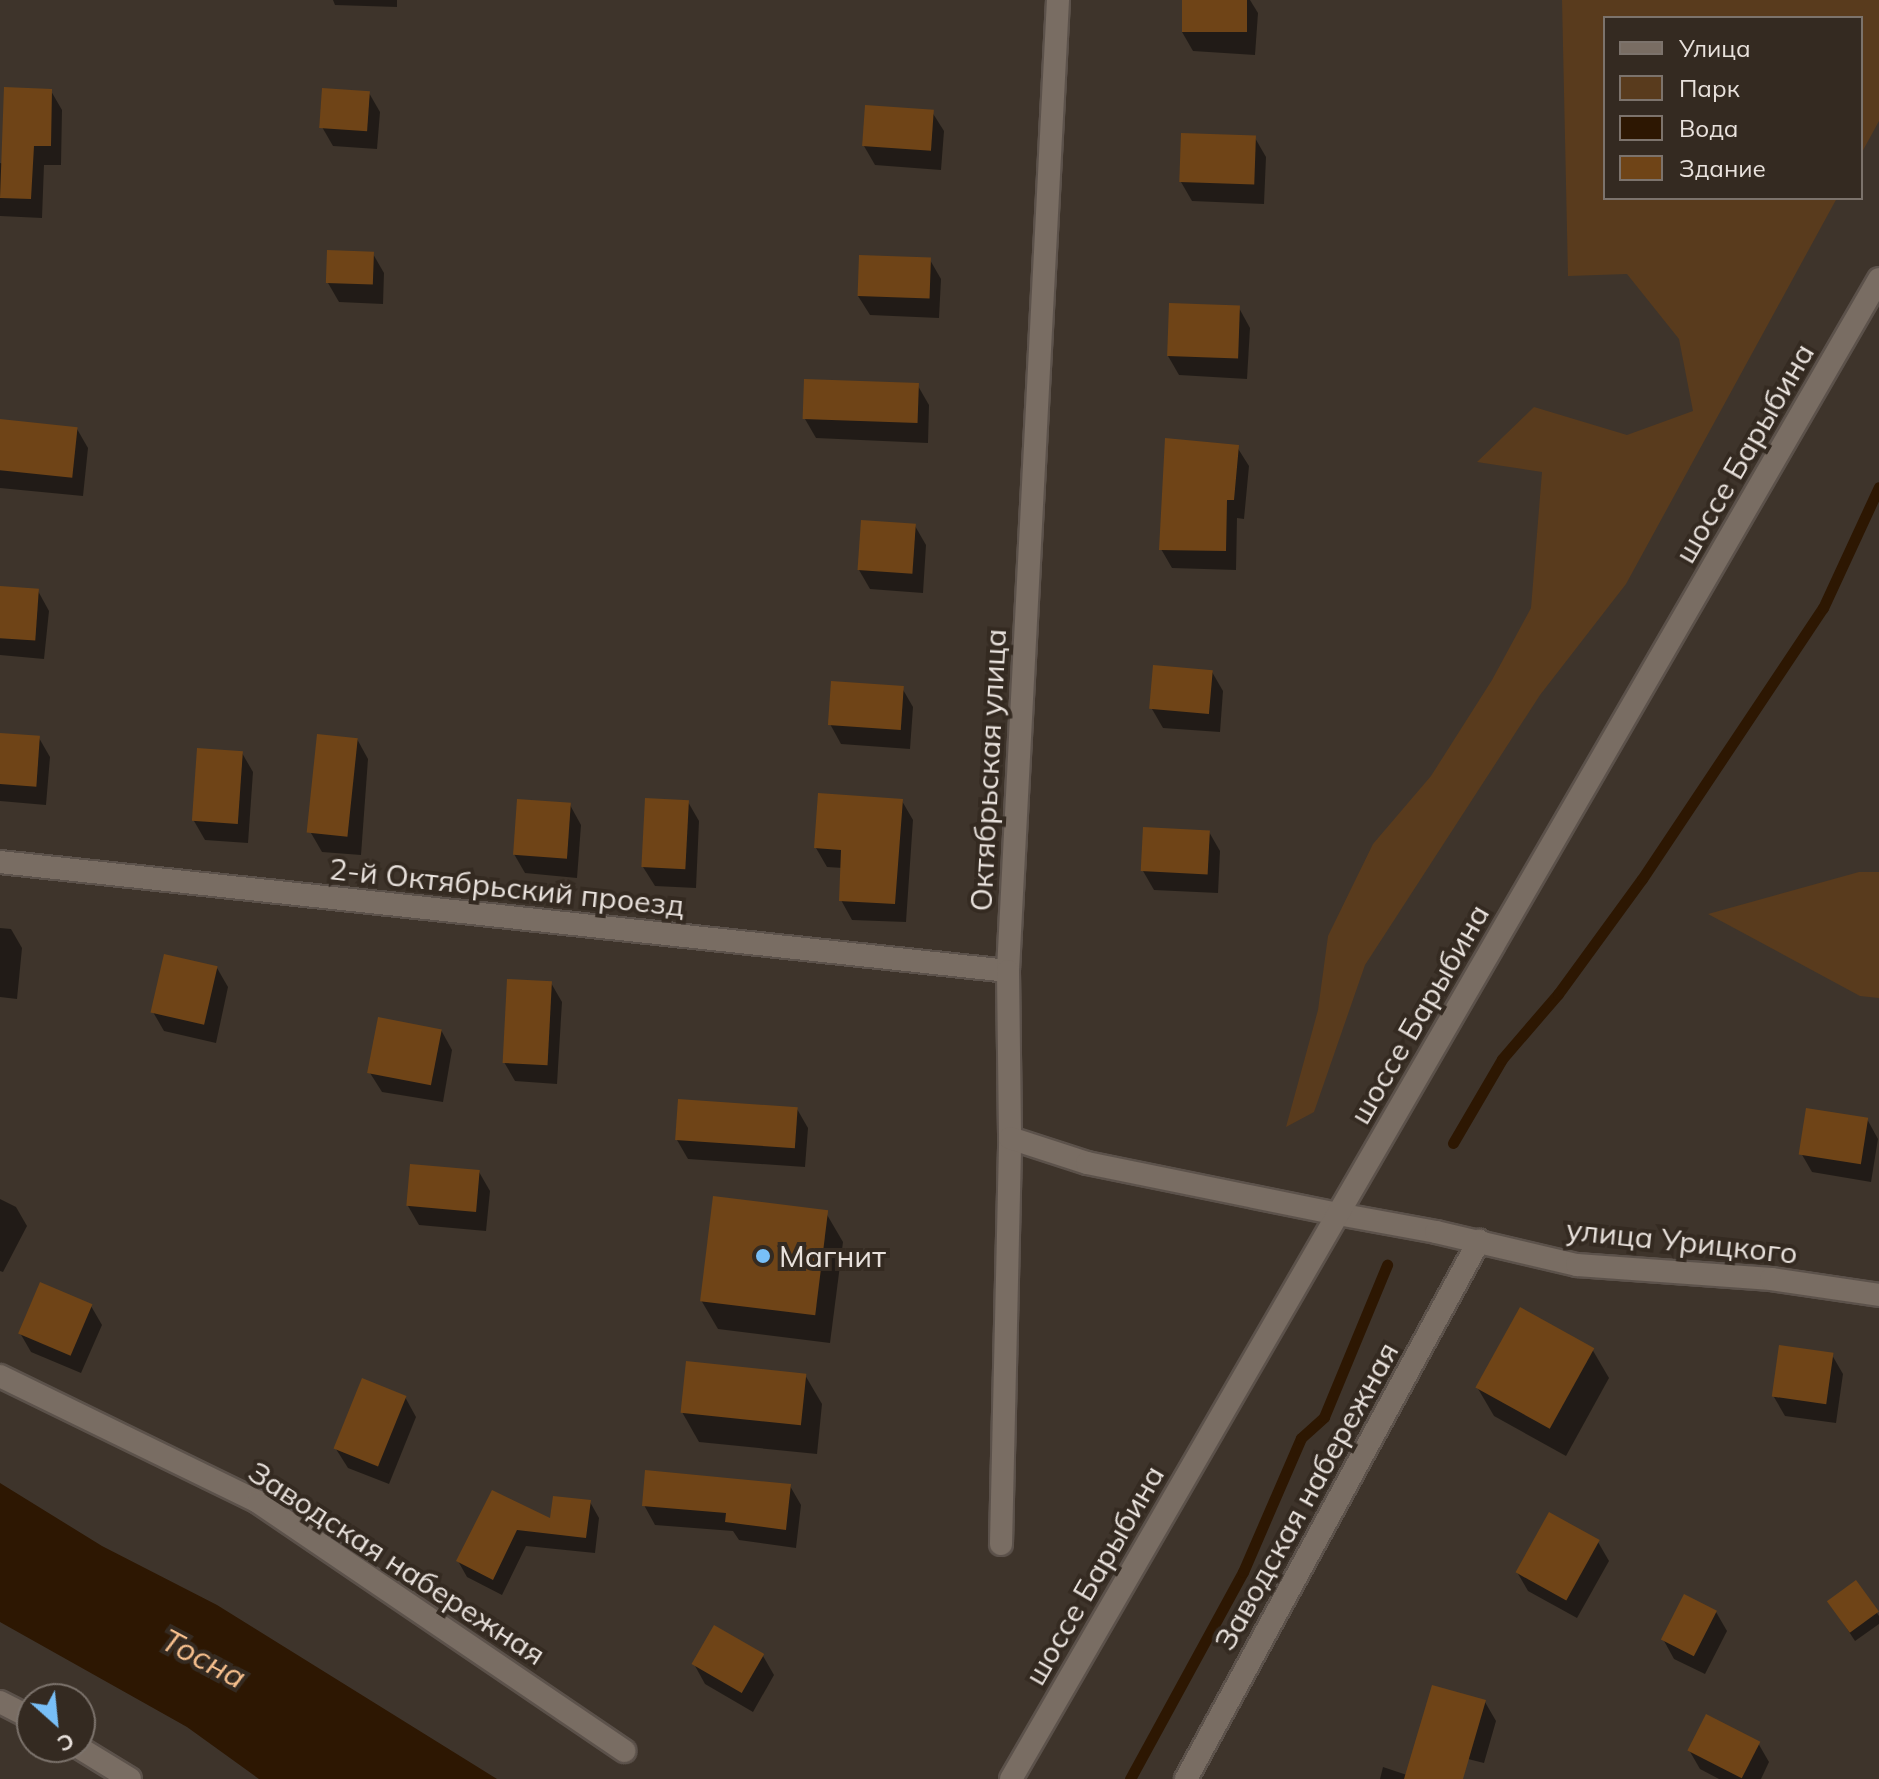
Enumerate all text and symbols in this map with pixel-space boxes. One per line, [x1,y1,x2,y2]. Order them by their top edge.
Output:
legend [1603,16,1863,200]
text: Улица [1679,33,1751,63]
text: Парк [1679,73,1740,103]
text: Вода [1679,113,1739,143]
text: Здание [1679,153,1766,183]
street label: шоссе Барыбина [1667,337,1821,569]
street label: Октябрьская улица [963,628,1013,912]
street label: 2-й Октябрьский проезд [328,850,686,924]
street label: шоссе Барыбина [1342,898,1496,1130]
street label: улица Урицкого [1565,1211,1799,1271]
place label: Магнит [779,1238,886,1274]
marker: Магнит [754,1247,772,1265]
street label: Заводская набережная [1206,1336,1406,1656]
street label: Заводская набережная [242,1454,552,1672]
street label: шоссе Барыбина [1017,1459,1171,1691]
water label: Тосна [155,1620,253,1696]
north arrow [16,1683,96,1763]
text: С [53,1727,79,1758]

